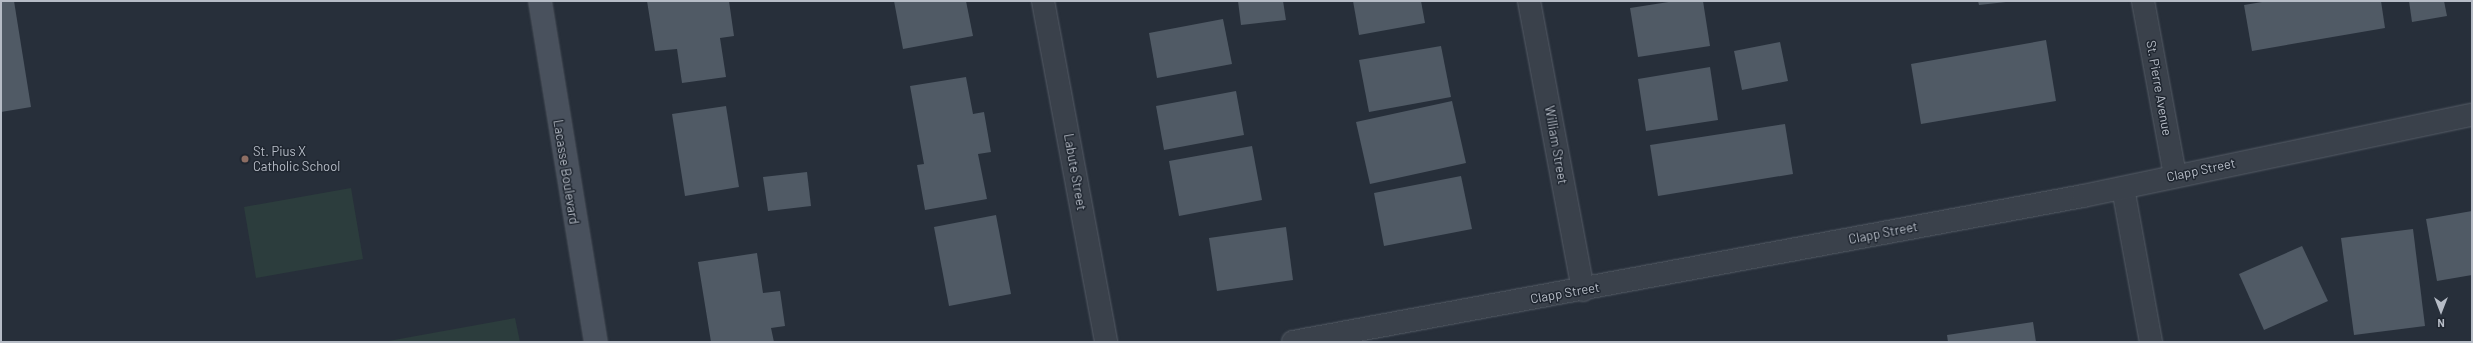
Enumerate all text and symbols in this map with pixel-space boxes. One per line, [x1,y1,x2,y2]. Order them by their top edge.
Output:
street label: St. Pierre Avenue [2143,39,2175,137]
street label: William Street [1541,104,1571,186]
street label: Lacasse Boulevard [550,119,582,225]
street label: Labute Street [1061,132,1089,212]
place label: St. Pius X Catholic School [253,144,340,175]
marker: St. Pius X Catholic School [240,154,250,164]
street label: Clapp Street [2165,155,2237,185]
street label: Clapp Street [1847,219,1919,247]
street label: Clapp Street [1529,279,1601,307]
north arrow [2421,291,2461,331]
text: N [2437,317,2445,330]

